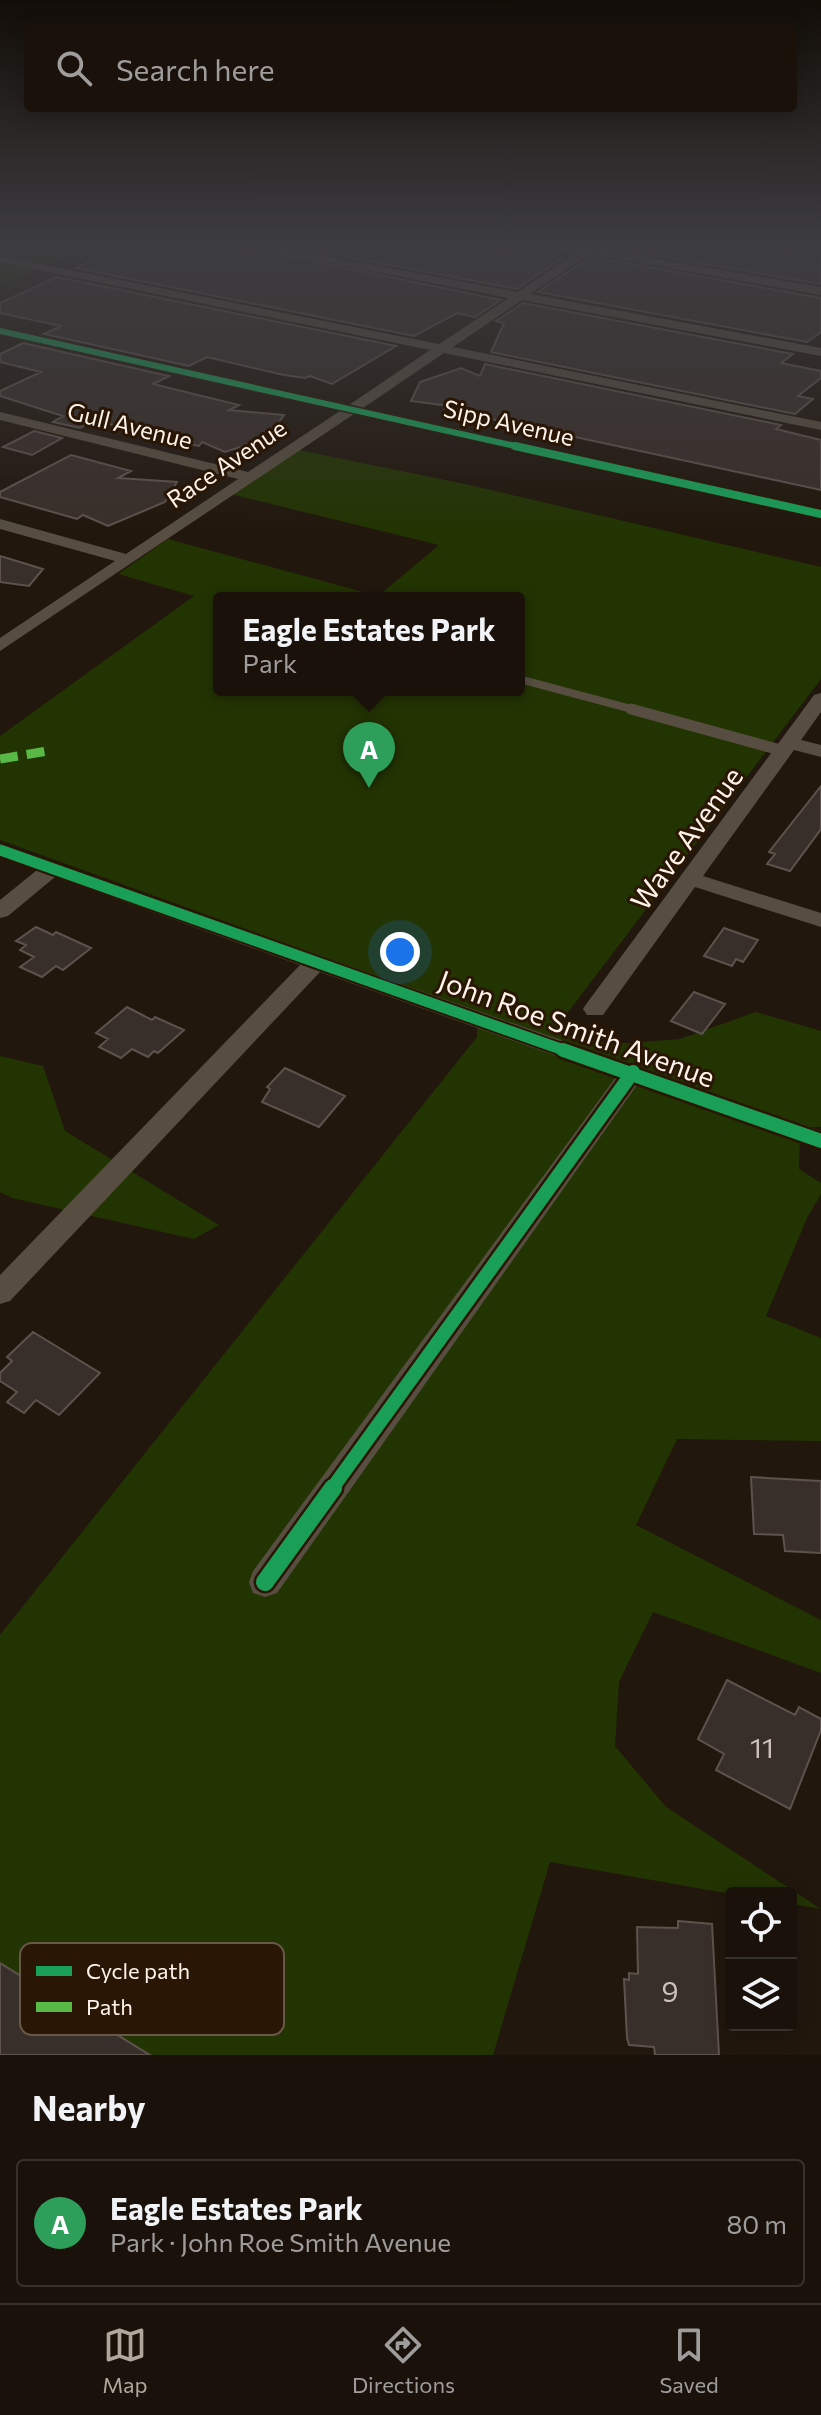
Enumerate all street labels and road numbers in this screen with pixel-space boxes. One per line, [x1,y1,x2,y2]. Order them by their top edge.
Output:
street label: Sipp Avenue [441,393,577,451]
street label: Gull Avenue [64,395,196,455]
street label: Race Avenue [161,412,291,514]
street label: Wave Avenue [623,760,749,916]
street label: John Roe Smith Avenue [434,962,720,1094]

